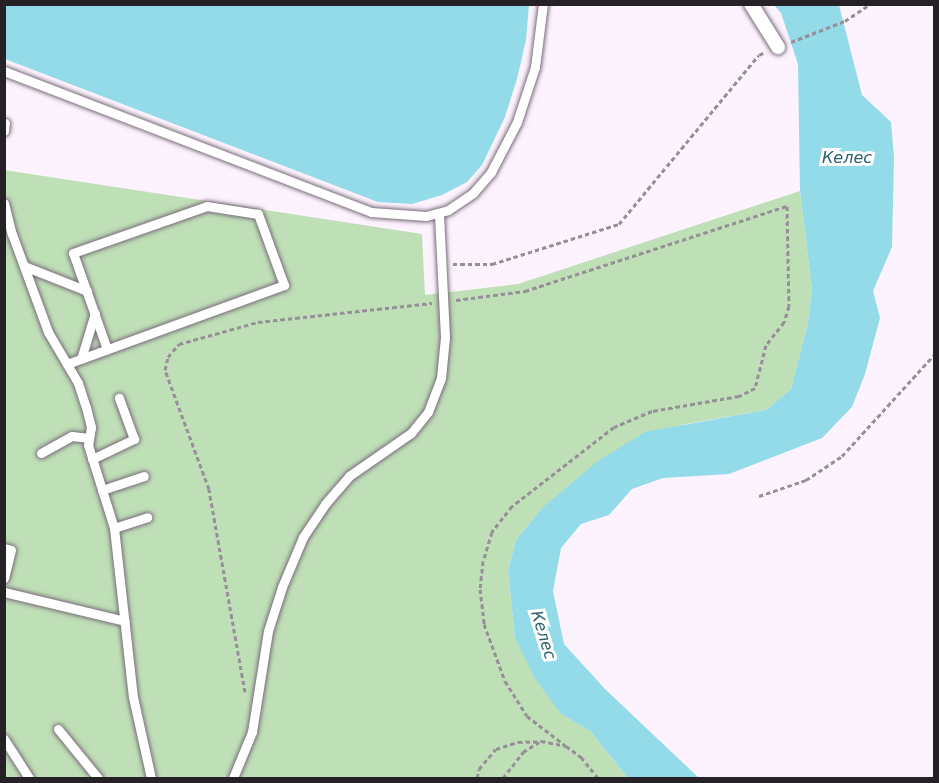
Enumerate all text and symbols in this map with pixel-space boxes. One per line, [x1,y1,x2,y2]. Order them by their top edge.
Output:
water label: Келес [822,148,872,168]
water label: Келес [526,608,560,662]

